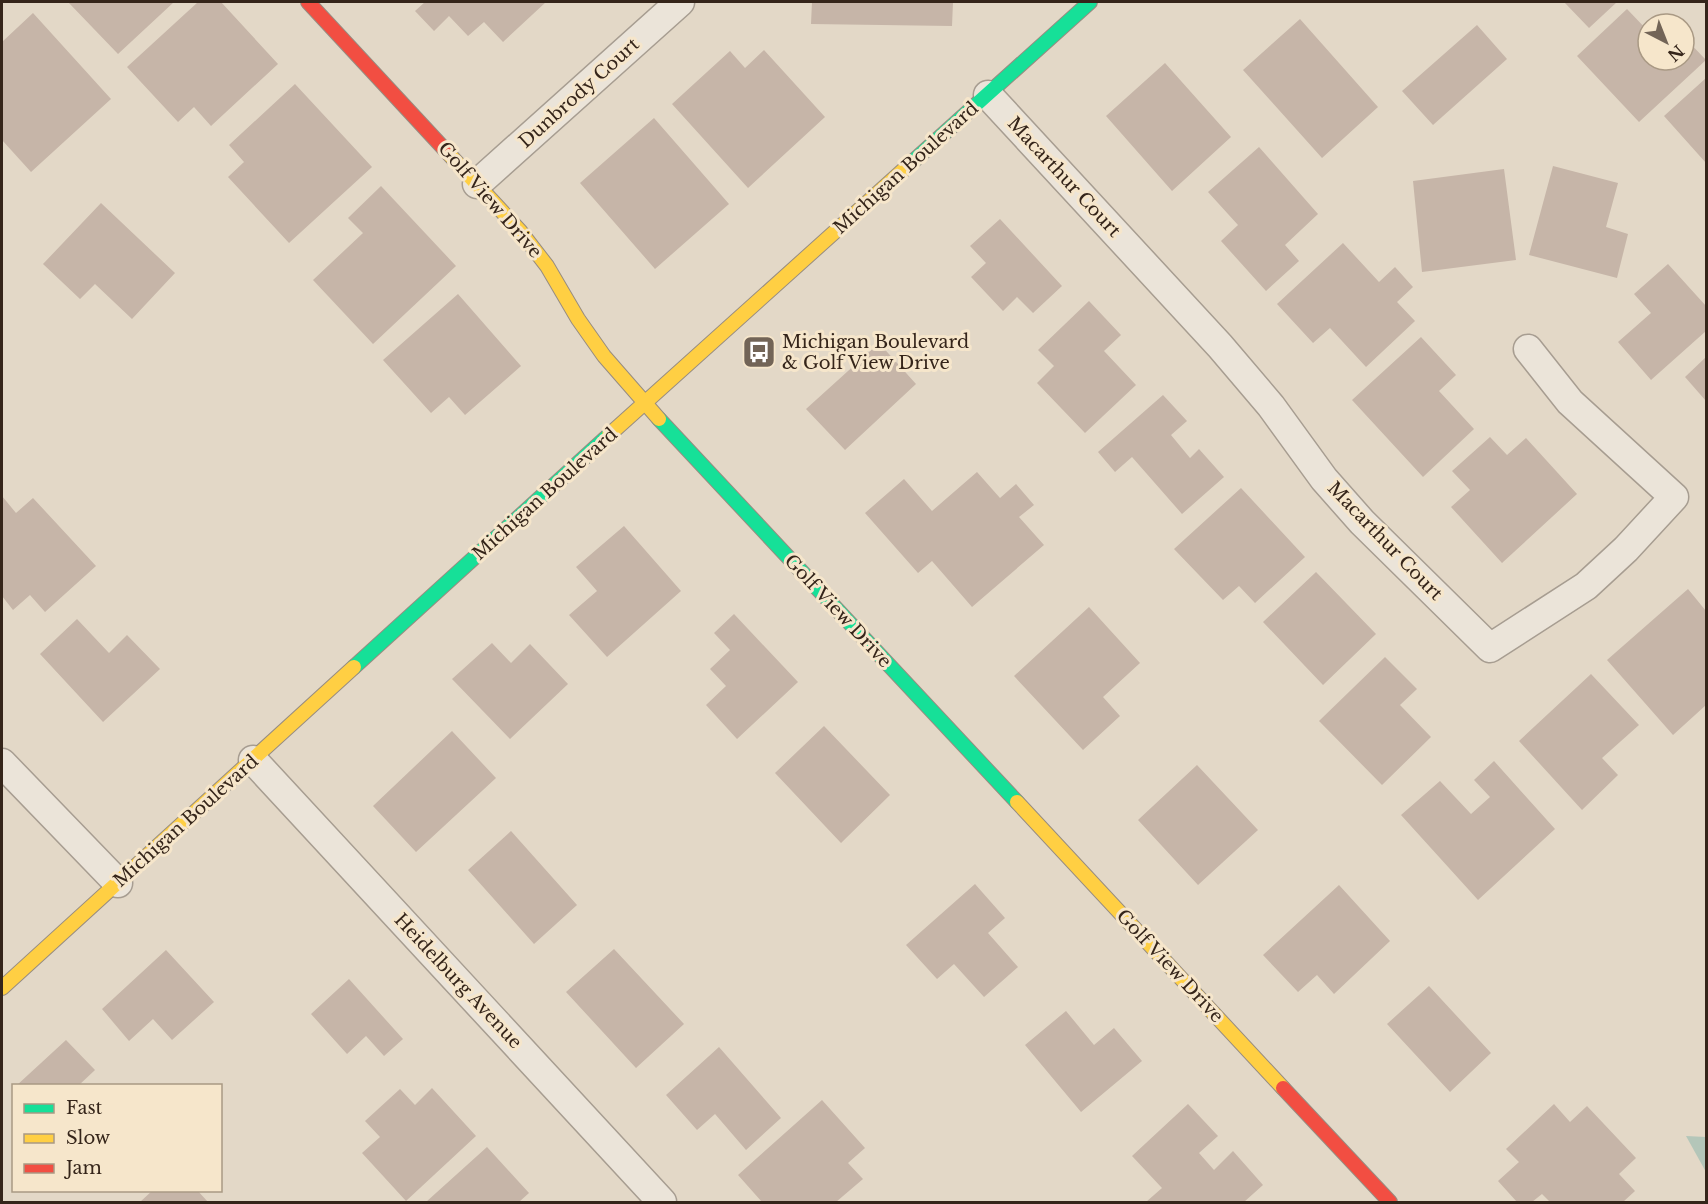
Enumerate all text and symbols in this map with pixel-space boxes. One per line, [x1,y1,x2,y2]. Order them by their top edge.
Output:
north arrow [1636,12,1696,72]
street label: Dunbrody Court [514,33,644,153]
text: N [1664,41,1688,66]
street label: Michigan Boulevard [829,97,983,239]
street label: Macarthur Court [1003,112,1125,242]
street label: Golf View Drive [434,137,546,263]
place label: Michigan Boulevard & Golf View Drive [782,331,969,374]
bus stop icon: Michigan Boulevard & Golf View Drive [741,334,777,370]
street label: Michigan Boulevard [468,423,622,565]
street label: Macarthur Court [1323,477,1447,605]
street label: Golf View Drive [780,550,896,672]
street label: Michigan Boulevard [109,750,263,892]
street label: Golf View Drive [1112,905,1228,1027]
street label: Heidelburg Avenue [390,909,526,1053]
legend [12,1084,222,1192]
text: Fast [66,1097,103,1119]
text: Slow [66,1127,111,1149]
text: Jam [64,1157,102,1179]

